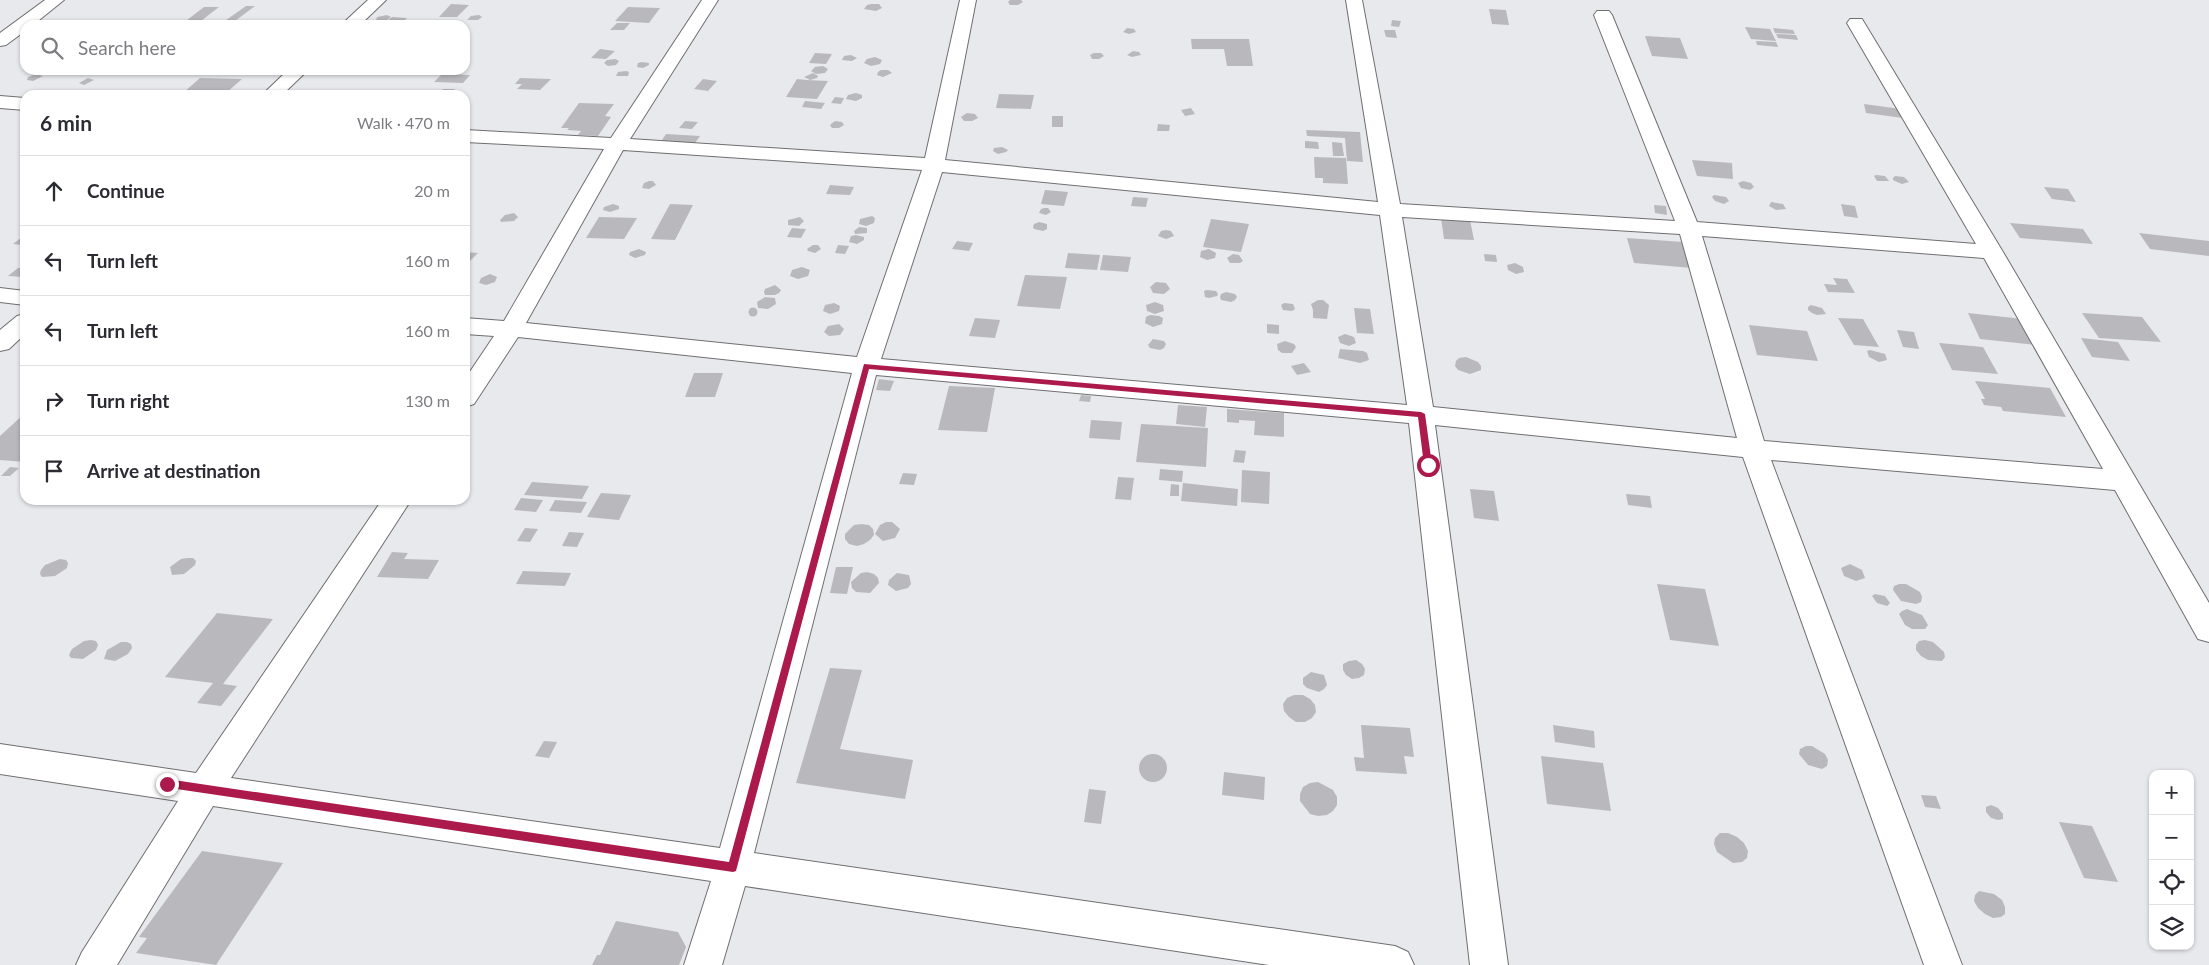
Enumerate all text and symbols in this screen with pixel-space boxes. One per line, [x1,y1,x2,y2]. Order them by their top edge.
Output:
search box [20,20,470,75]
icon: search [38,34,66,62]
text: Search here [78,36,176,59]
text: 6 min [40,110,92,135]
text: Walk · 470 m [357,113,450,132]
icon: ahead [40,177,68,205]
text: Continue [87,179,165,202]
text: 20 m [414,181,450,200]
icon: left [40,247,68,275]
text: Turn left [87,249,158,272]
text: 160 m [405,251,450,270]
icon: left [40,317,68,345]
text: Turn left [87,319,158,342]
text: 160 m [405,321,450,340]
icon: right [40,387,68,415]
text: Turn right [87,389,169,412]
text: 130 m [405,391,450,410]
route start [1417,454,1440,477]
icon: arrive [40,457,68,485]
text: Arrive at destination [87,459,260,482]
map controls [2149,770,2194,950]
button: + [2149,770,2194,815]
route end [156,773,179,796]
button: − [2149,815,2194,860]
button: locate [2149,860,2194,905]
button: layers [2149,905,2194,950]

